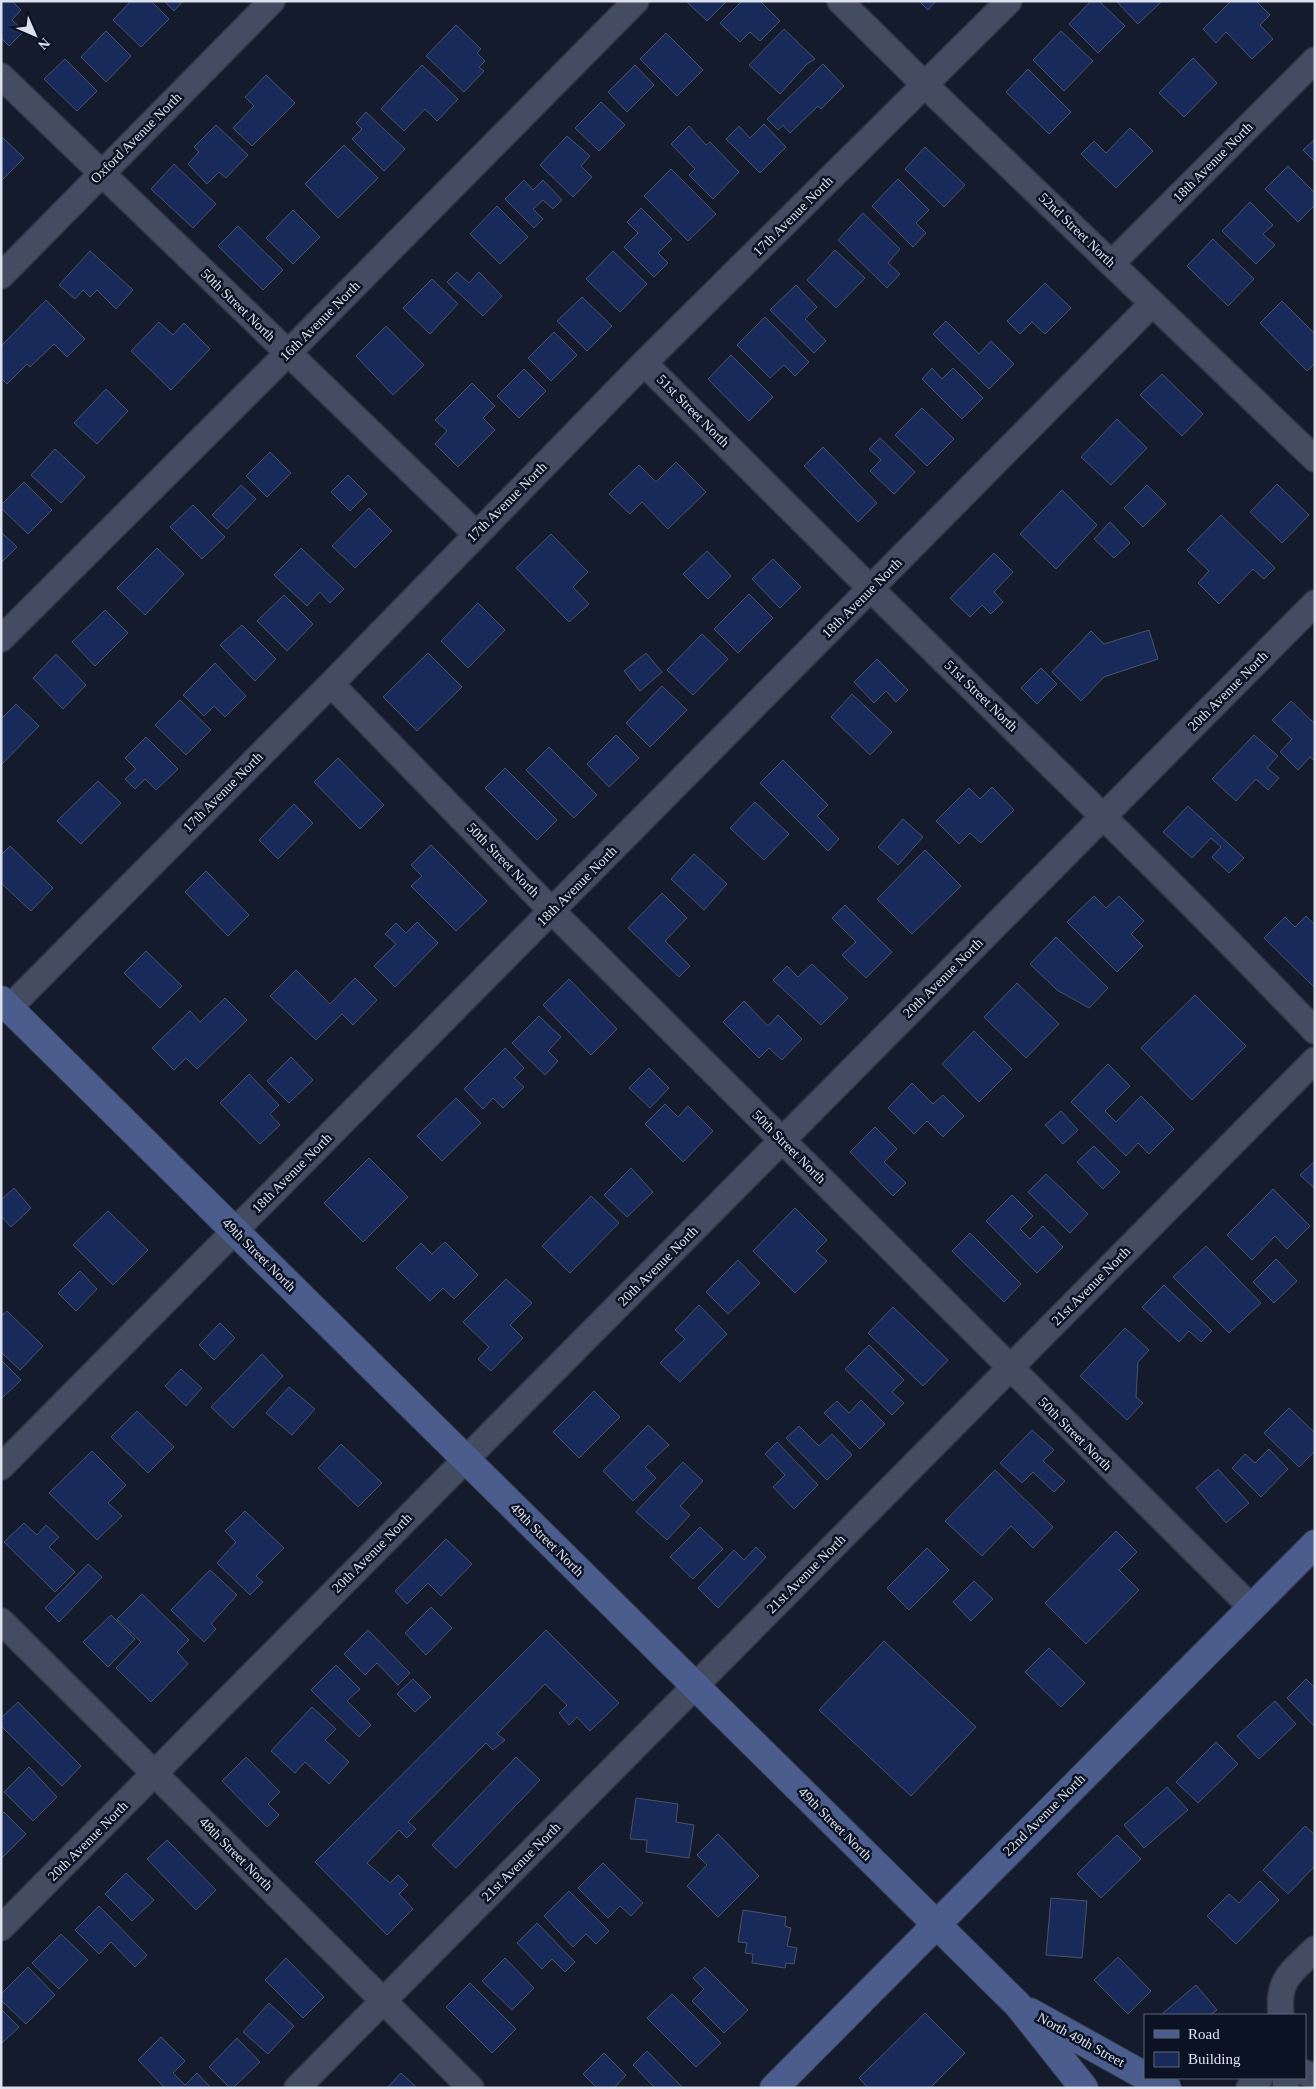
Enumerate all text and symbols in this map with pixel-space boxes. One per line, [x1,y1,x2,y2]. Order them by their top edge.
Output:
north arrow [10,10,60,60]
text: N [35,35,53,53]
street label: Oxford Avenue North [88,90,184,186]
street label: 18th Avenue North [1170,119,1256,205]
street label: 17th Avenue North [750,173,836,259]
street label: 52nd Street North [1036,190,1118,270]
street label: 50th Street North [198,266,278,344]
street label: 16th Avenue North [277,278,363,364]
street label: 51st Street North [654,372,732,450]
street label: 17th Avenue North [464,459,550,545]
street label: 18th Avenue North [819,555,905,641]
street label: 20th Avenue North [1185,648,1271,734]
street label: 51st Street North [941,657,1021,735]
street label: 17th Avenue North [180,749,266,835]
street label: 50th Street North [464,820,542,900]
street label: 18th Avenue North [534,843,620,929]
street label: 20th Avenue North [900,935,986,1021]
street label: 50th Street North [749,1107,829,1187]
street label: 18th Avenue North [249,1130,335,1216]
street label: 49th Street North [219,1215,299,1295]
street label: 20th Avenue North [615,1223,701,1309]
street label: 21st Avenue North [1049,1244,1133,1328]
street label: 50th Street North [1035,1394,1115,1474]
street label: 49th Street North [507,1500,587,1580]
street label: 20th Avenue North [329,1510,415,1596]
street label: 21st Avenue North [764,1532,848,1616]
street label: 22nd Avenue North [1000,1771,1088,1859]
street label: 49th Street North [795,1784,875,1864]
street label: 20th Avenue North [45,1798,131,1884]
street label: 48th Street North [196,1814,276,1894]
street label: 21st Avenue North [479,1820,563,1904]
street label: North 49th Street [1035,2010,1127,2070]
legend [1144,2014,1306,2079]
text: Road [1188,2026,1220,2042]
text: Building [1188,2051,1241,2067]

